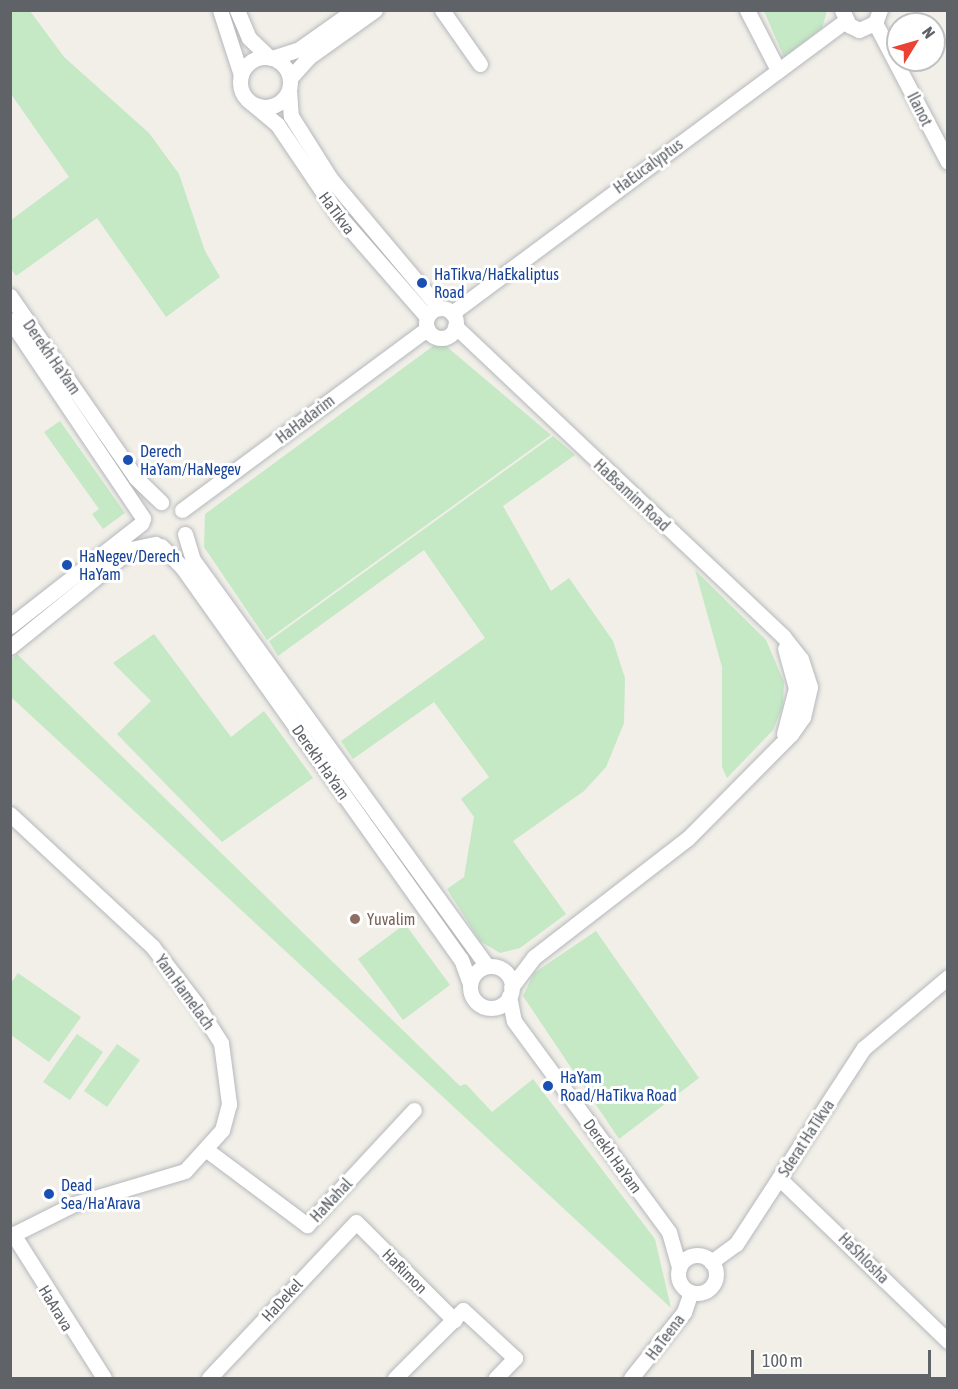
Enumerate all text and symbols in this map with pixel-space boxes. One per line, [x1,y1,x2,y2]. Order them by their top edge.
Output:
north arrow [886,12,946,72]
text: N [919,23,939,42]
street label: Ilanot [903,89,937,129]
street label: HaEucalyptus [610,134,686,198]
street label: HaTikva [315,188,359,238]
place label: HaTikva/HaEkaliptus Road [434,264,559,302]
marker: HaTikva/HaEkaliptus Road [415,276,429,290]
street label: Derekh HaYam [19,316,85,398]
street label: HaHadarim [272,391,338,447]
place label: Derech HaYam/HaNegev [140,441,241,479]
marker: Derech HaYam/HaNegev [121,453,135,467]
street label: HaBsamim Road [590,455,674,535]
place label: HaNegev/Derech HaYam [79,546,180,584]
marker: HaNegev/Derech HaYam [60,558,74,572]
street label: Derekh HaYam [288,721,354,803]
place label: Yuvalim [367,909,415,929]
marker: Yuvalim [348,912,362,926]
street label: Yam Hamelach [151,951,219,1033]
place label: HaYam Road/HaTikva Road [560,1067,677,1105]
marker: HaYam Road/HaTikva Road [541,1079,555,1093]
street label: Sderat HaTikva [774,1096,838,1180]
street label: Derekh HaYam [580,1115,646,1197]
street label: HaNahal [306,1174,356,1226]
place label: Dead Sea/Ha'Arava [61,1175,141,1213]
marker: Dead Sea/Ha'Arava [42,1187,56,1201]
street label: HaShlosha [835,1229,893,1287]
street label: HaRimon [379,1245,431,1297]
street label: HaDekel [258,1275,306,1325]
street label: HaArava [35,1282,77,1334]
street label: HaTeena [642,1310,688,1364]
scale bar [754,1338,934,1376]
text: 100 m [762,1350,803,1371]

